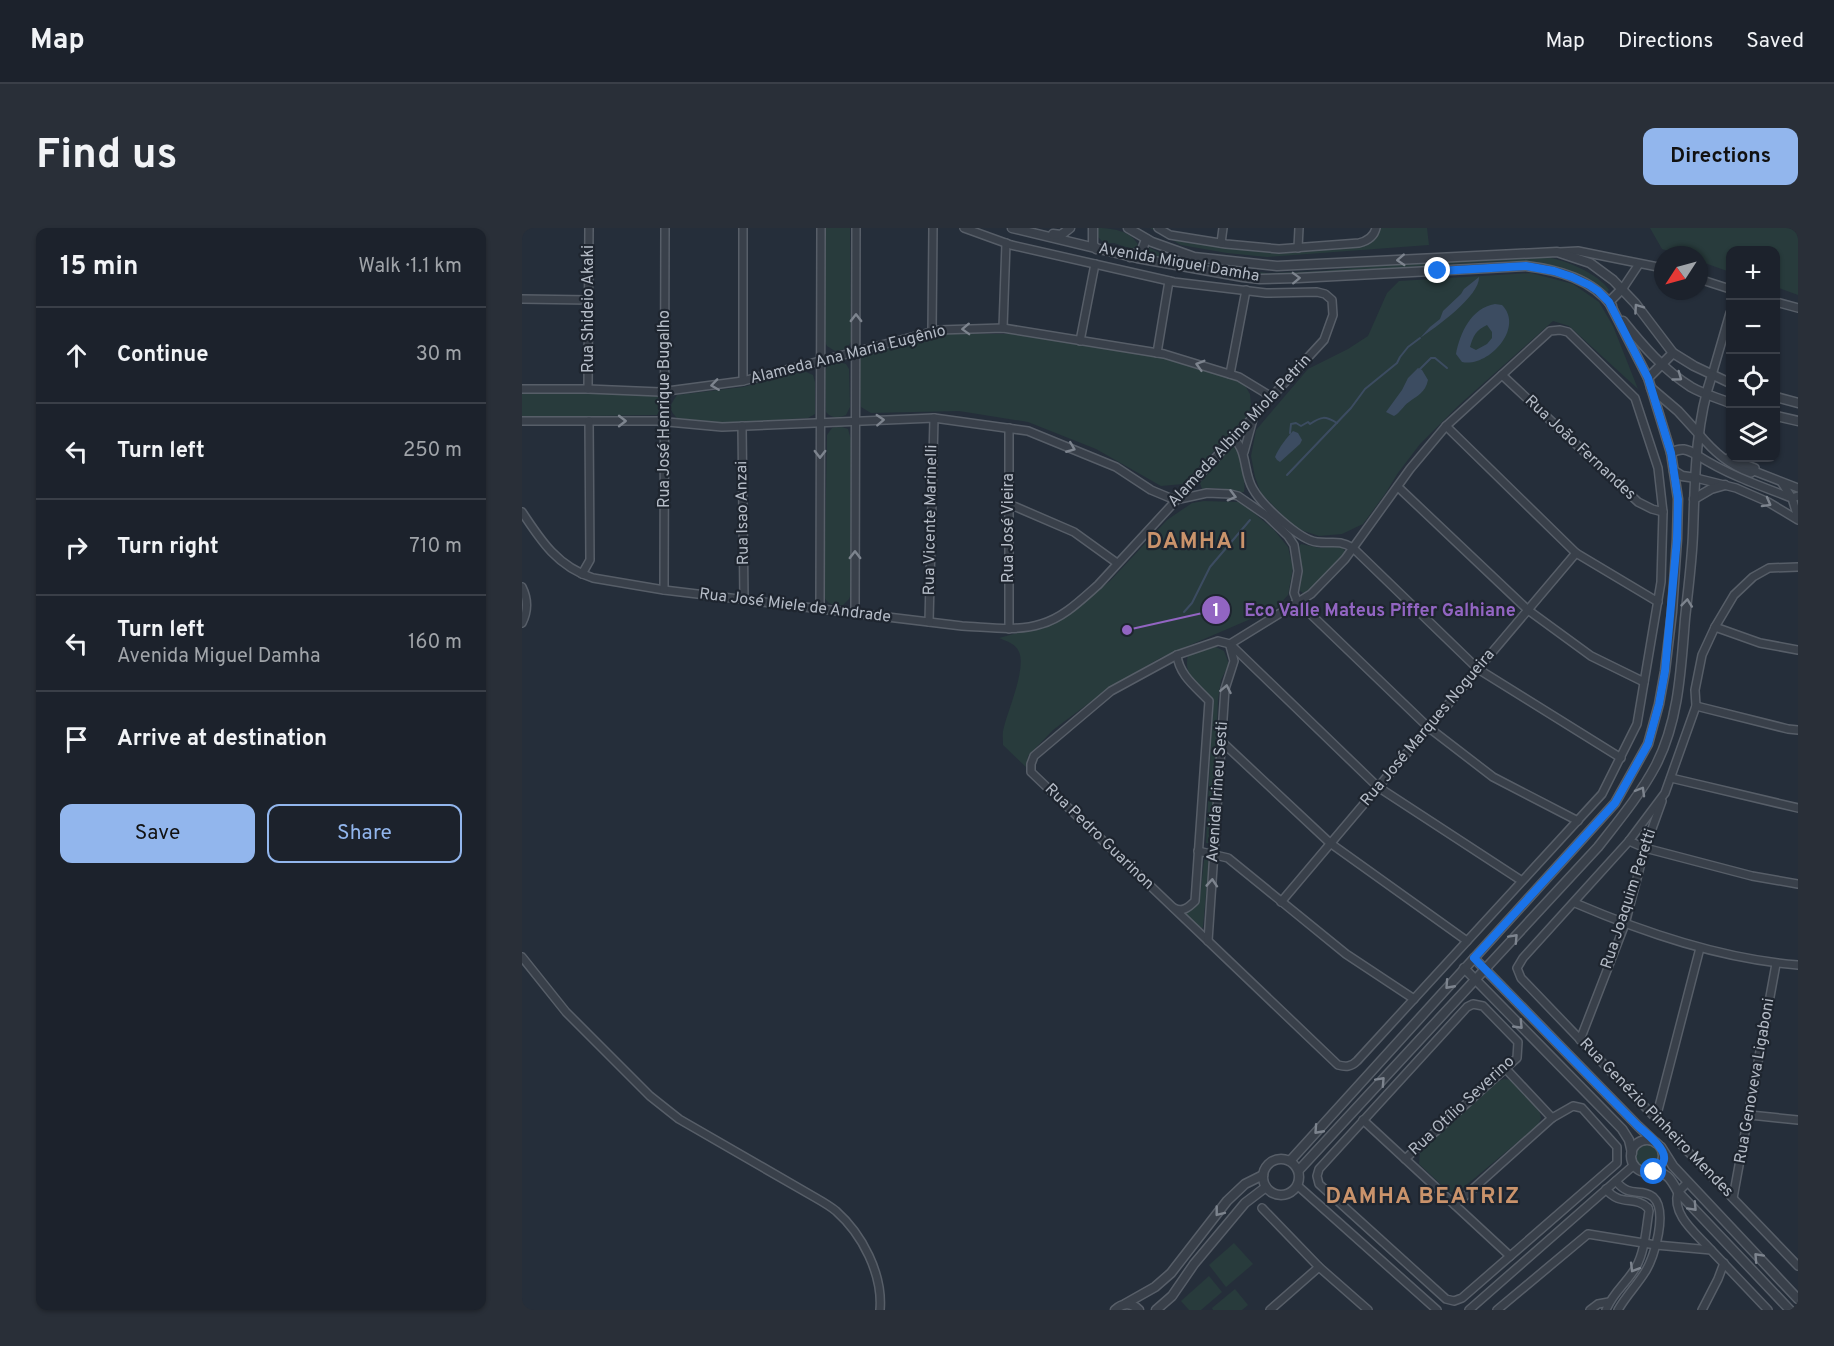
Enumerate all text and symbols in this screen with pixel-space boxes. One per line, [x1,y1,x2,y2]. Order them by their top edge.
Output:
text: Map [30,23,85,59]
text: Map [1545,28,1585,55]
text: Directions [1618,28,1713,55]
text: Saved [1746,28,1804,55]
button: Directions [1643,128,1798,185]
text: Find us [36,130,177,183]
street label: Avenida Miguel Damha [1097,239,1261,287]
street label: Rua Shideio Akaki [579,245,599,373]
north arrow [1654,246,1708,300]
map controls [1726,246,1780,462]
button: + [1726,246,1780,300]
text: 15 min [60,251,138,284]
one-way arrow [1397,253,1406,266]
text: Walk · 1.1 km [358,254,462,280]
route end [1424,257,1450,283]
one-way arrow [1291,272,1300,285]
button: − [1726,300,1780,354]
one-way arrow [1635,304,1646,315]
street label: Rua José Henrique Bugalho [655,310,675,508]
one-way arrow [850,313,862,322]
street label: Alameda Ana Maria Eugênio [748,321,948,389]
one-way arrow [962,323,971,335]
icon: ahead [60,339,93,372]
text: Continue [117,342,208,369]
text: 30 m [416,342,462,368]
street label: Alameda Albina Miola Petrin [1164,350,1316,512]
button: locate [1726,354,1780,408]
one-way arrow [1195,360,1206,372]
one-way arrow [1672,370,1683,381]
one-way arrow [711,378,720,390]
street label: Rua João Fernandes [1520,391,1640,505]
button: layers [1726,408,1780,462]
one-way arrow [876,414,885,427]
one-way arrow [618,415,627,427]
icon: left [60,435,93,468]
text: Turn left [117,438,205,465]
text: 250 m [403,438,462,464]
one-way arrow [1064,441,1075,453]
street label: Rua Vicente Marinelli [920,444,942,596]
one-way arrow [814,450,826,459]
street label: Rua Isao Anzai [732,461,754,565]
street label: Rua José Vieira [999,473,1019,583]
one-way arrow [1227,489,1237,502]
one-way arrow [1761,496,1772,507]
district label: DAMHA I [1146,529,1248,556]
icon: right [60,531,93,564]
text: Turn right [117,534,219,561]
text: 710 m [409,534,462,560]
one-way arrow [849,550,861,559]
street label: Rua José Miele de Andrade [698,584,892,628]
callout: Eco Valle Mateus Piffer Galhiane [1201,592,1528,628]
one-way arrow [1680,599,1693,608]
text: 1 [1212,600,1220,623]
text: Eco Valle Mateus Piffer Galhiane [1244,600,1516,623]
text: Turn left [117,617,205,644]
icon: left [60,627,93,660]
text: 160 m [408,630,462,656]
text: Avenida Miguel Damha [117,644,321,670]
street label: Rua José Marques Nogueira [1356,645,1500,811]
one-way arrow [1219,684,1232,694]
street label: Avenida Irineu Sesti [1203,721,1233,863]
icon: arrive [60,723,93,756]
text: Arrive at destination [117,726,327,753]
street label: Rua Pedro Guarinon [1040,780,1158,894]
one-way arrow [1634,787,1645,797]
button: Save [60,804,255,863]
button: Share [267,804,462,863]
street label: Rua Joaquim Peretti [1597,826,1661,972]
one-way arrow [1205,878,1218,888]
one-way arrow [1507,934,1518,945]
one-way arrow [1445,979,1456,989]
street label: Rua Genoveva Ligaboni [1731,997,1779,1165]
one-way arrow [1512,1018,1523,1029]
street label: Rua Genézio Pinheiro Mendes [1575,1034,1737,1202]
street label: Rua Otílio Severino [1405,1052,1519,1160]
one-way arrow [1374,1077,1385,1088]
one-way arrow [1314,1123,1325,1134]
route start [1640,1158,1666,1184]
district label: DAMHA BEATRIZ [1325,1184,1521,1211]
one-way arrow [1685,1200,1696,1211]
one-way arrow [1215,1206,1226,1217]
one-way arrow [1754,1253,1765,1263]
one-way arrow [1630,1262,1642,1272]

